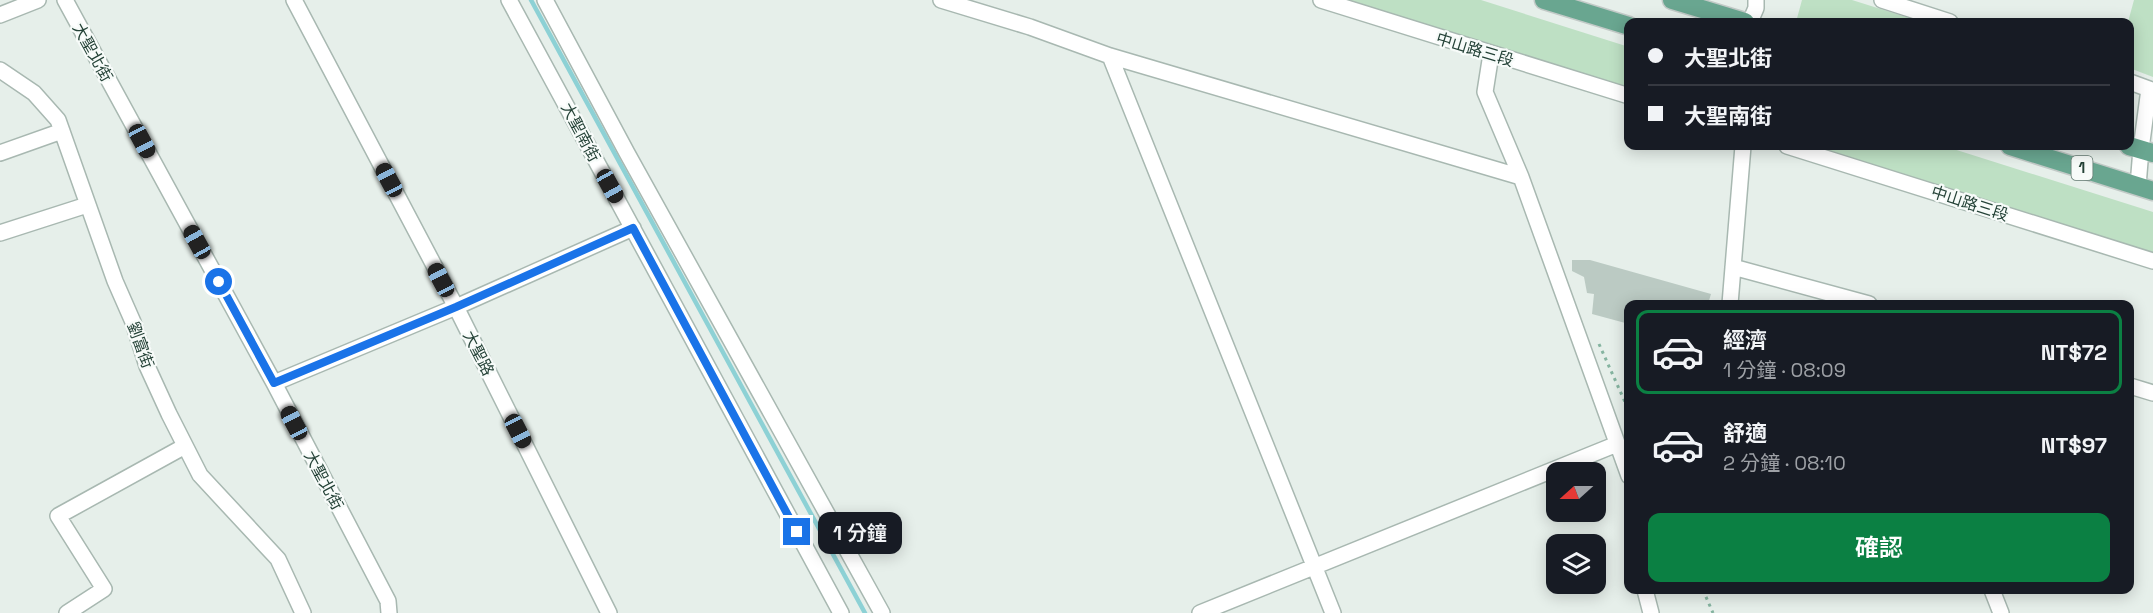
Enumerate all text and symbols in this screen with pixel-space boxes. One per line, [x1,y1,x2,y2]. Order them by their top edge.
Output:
street label: 大聖北街 [68,19,117,85]
street label: 中山路三段 [1434,28,1516,71]
text: 大聖北街 [1684,44,1772,72]
street label: 大聖南街 [556,99,605,165]
text: 大聖南街 [1684,102,1772,130]
car [126,121,158,161]
road number: 1 [2072,156,2092,180]
car [373,160,405,200]
car [593,166,627,206]
street label: 中山路三段 [1929,181,2011,226]
car [180,222,214,262]
car [425,260,457,300]
route start [205,268,232,295]
street label: 劉富街 [122,319,159,371]
icon: car [1651,325,1705,379]
text: 經濟 [1723,326,1767,354]
street label: 大聖路 [458,327,499,379]
text: NT$72 [2041,338,2107,366]
text: 1 分鐘 · 08:09 [1723,357,1846,383]
car [278,403,310,443]
car [502,411,534,451]
icon: car [1651,418,1705,472]
text: 舒適 [1723,419,1767,447]
text: NT$97 [2041,431,2107,459]
street label: 大聖北街 [299,447,348,513]
text: 2 分鐘 · 08:10 [1723,450,1846,476]
north arrow [1546,462,1606,522]
map controls [1546,462,1606,594]
callout: 1 分鐘 [818,511,902,553]
button: 確認 [1648,513,2110,582]
route end [783,518,810,545]
text: 1 分鐘 [833,520,887,546]
button: layers [1546,534,1606,594]

